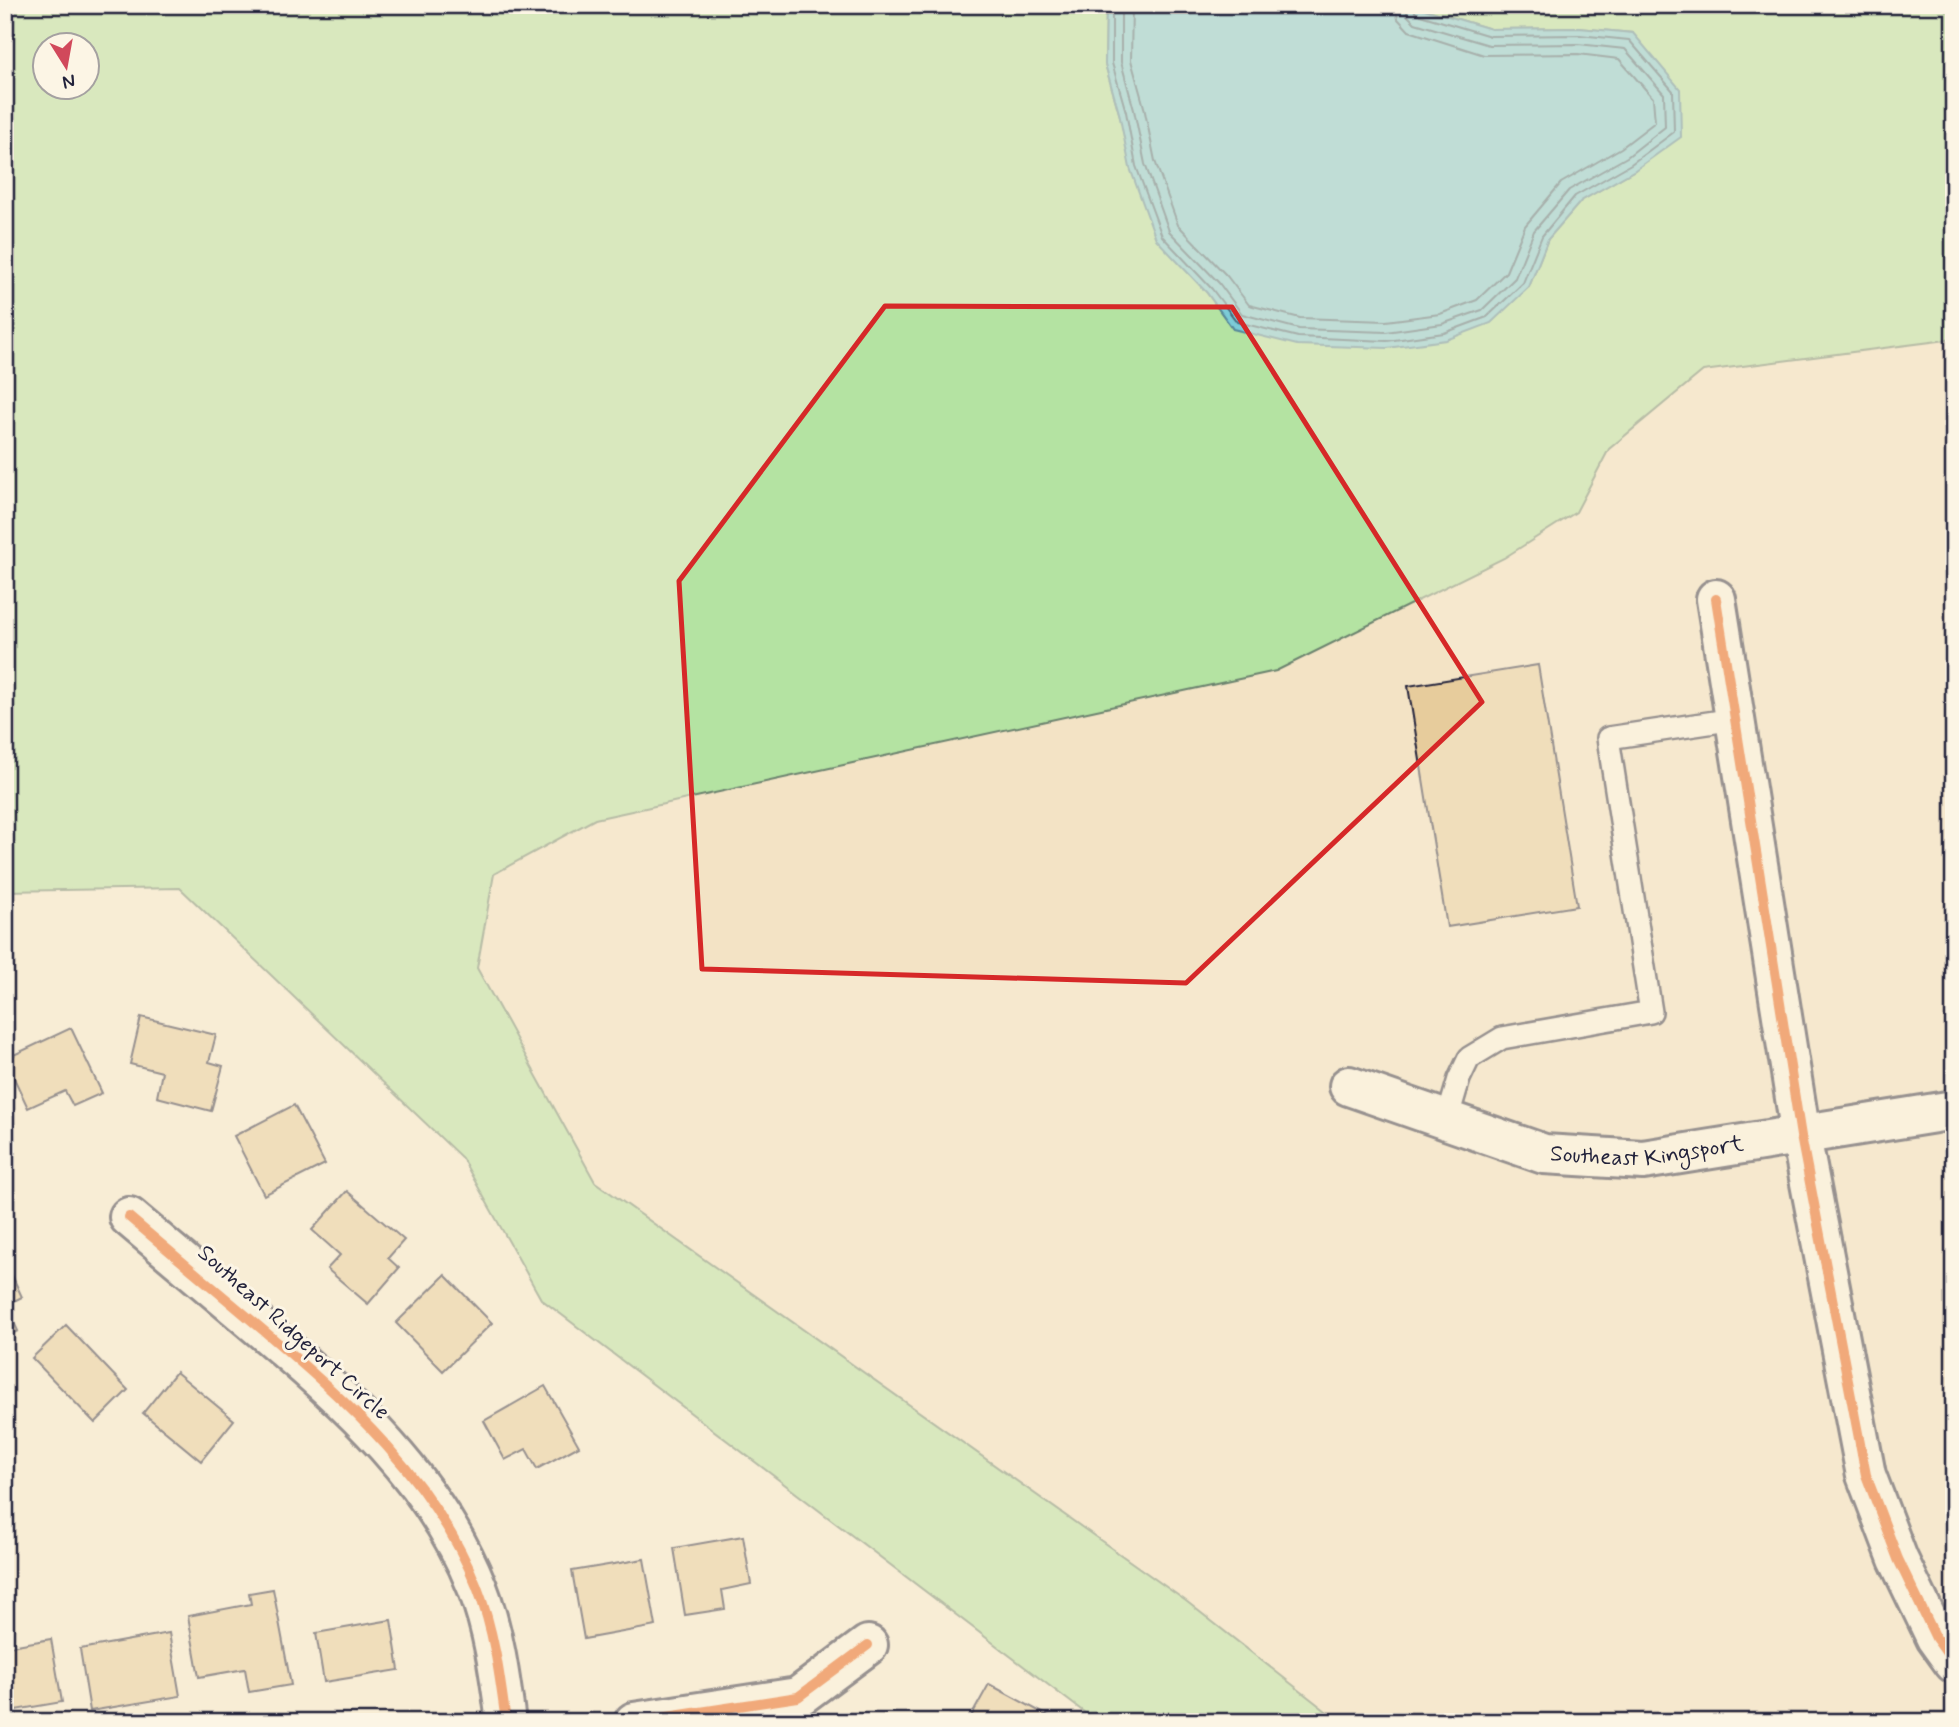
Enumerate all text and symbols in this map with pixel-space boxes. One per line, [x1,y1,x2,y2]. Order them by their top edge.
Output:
north arrow [32,32,102,102]
text: N [60,68,78,95]
street label: Southeast Kingsport [1549,1129,1746,1175]
street label: Southeast Ridgeport Circle [189,1239,395,1429]

